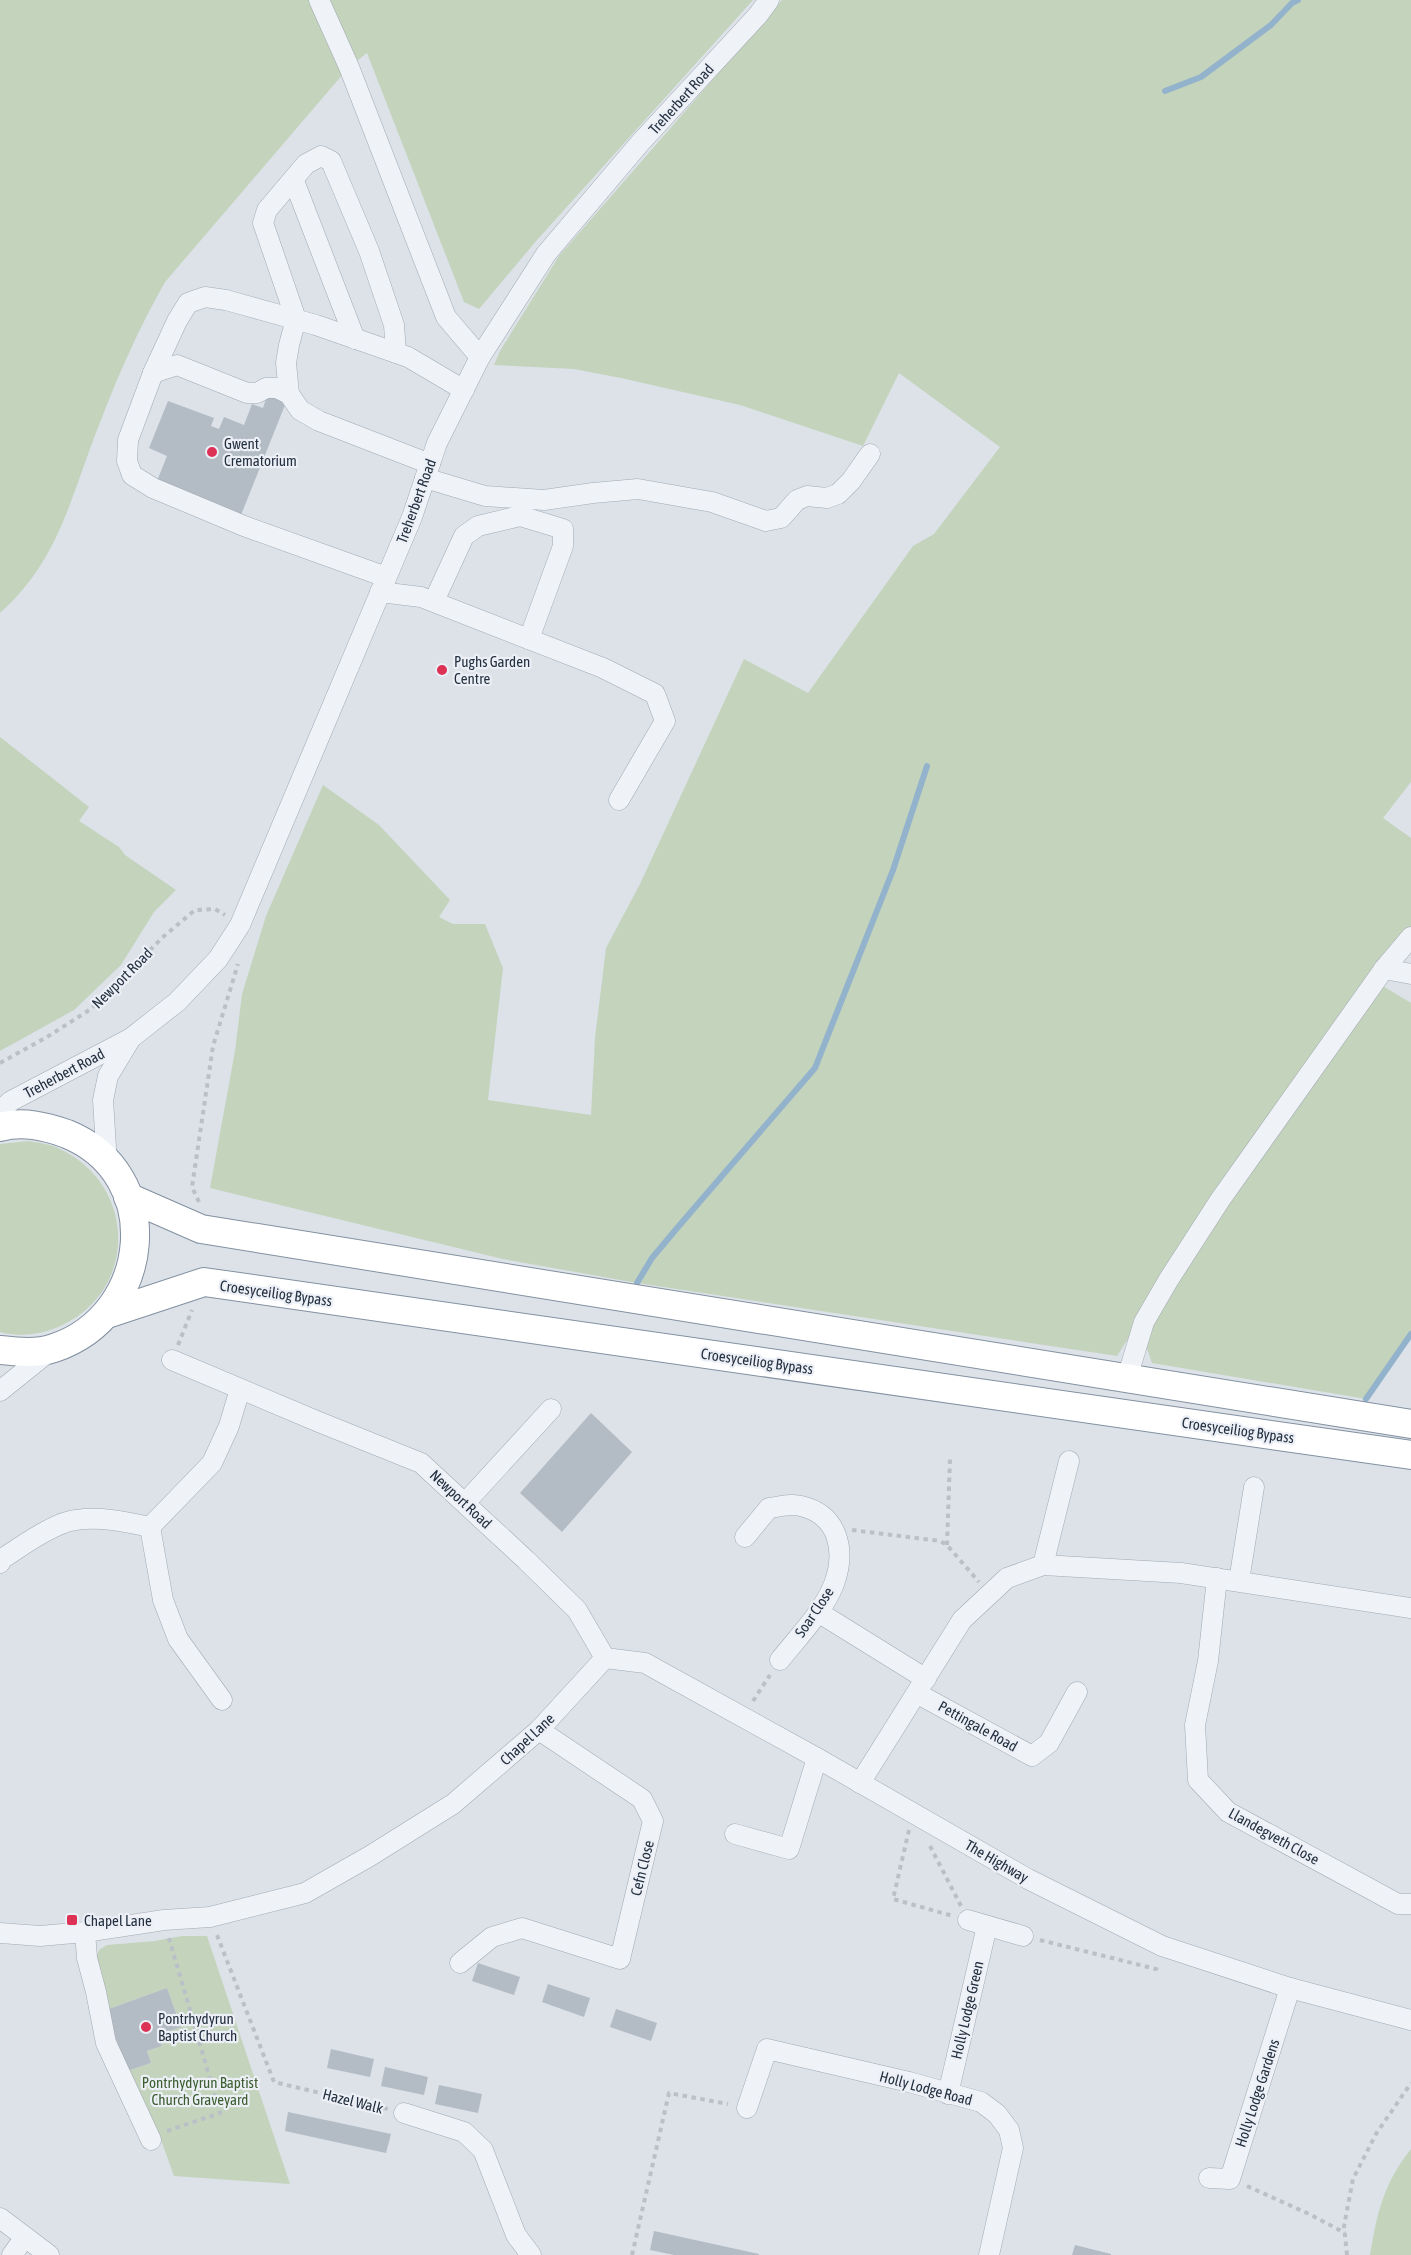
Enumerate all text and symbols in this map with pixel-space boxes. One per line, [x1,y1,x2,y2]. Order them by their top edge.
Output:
street label: Treherbert Road [645,60,717,138]
place label: Gwent Crematorium [224,435,297,469]
marker: Gwent Crematorium [205,445,219,459]
street label: Treherbert Road [393,456,439,546]
place label: Pughs Garden Centre [454,653,530,687]
marker: Pughs Garden Centre [435,663,449,677]
street label: Newport Road [88,944,156,1012]
street label: Treherbert Road [21,1045,107,1101]
street label: Croesyceiliog Bypass [219,1277,333,1309]
street label: Croesyceiliog Bypass [700,1345,814,1377]
street label: Croesyceiliog Bypass [1181,1414,1295,1446]
street label: Newport Road [427,1466,495,1532]
street label: Soar Close [791,1584,837,1640]
street label: Pettingale Road [935,1697,1021,1755]
street label: Chapel Lane [496,1710,558,1768]
street label: Llandegveth Close [1226,1804,1322,1868]
street label: The Highway [962,1836,1032,1886]
street label: Cefn Close [627,1838,657,1898]
place label: Chapel Lane [84,1912,152,1929]
marker: Chapel Lane [65,1913,79,1927]
street label: Holly Lodge Green [947,1959,987,2061]
place label: Pontrhydyrun Baptist Church [158,2010,237,2044]
marker: Pontrhydyrun Baptist Church [139,2020,153,2034]
street label: Holly Lodge Gardens [1232,2037,1282,2149]
street label: Holly Lodge Road [878,2067,974,2109]
park label: Pontrhydyrun Baptist Church Graveyard [142,2074,258,2108]
street label: Hazel Walk [321,2085,385,2117]

